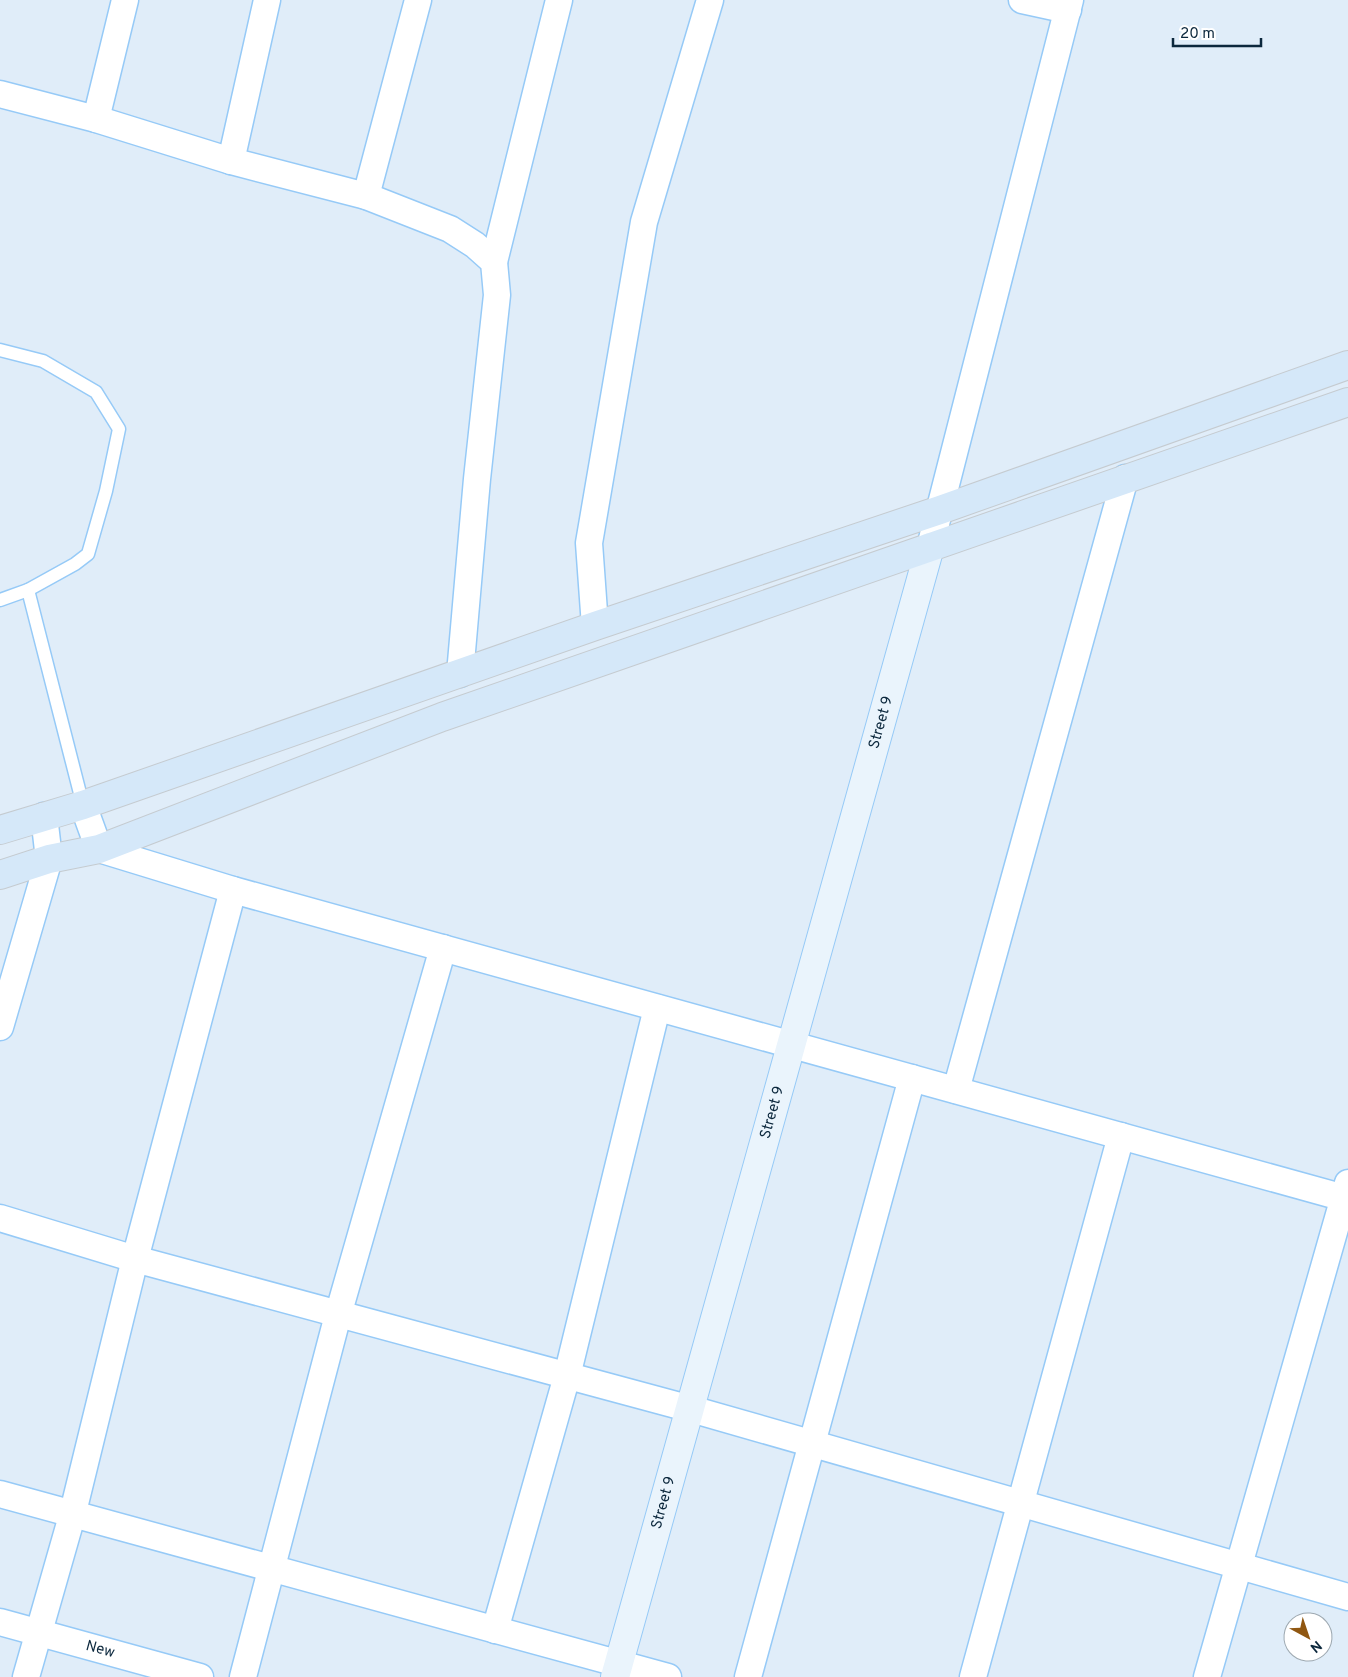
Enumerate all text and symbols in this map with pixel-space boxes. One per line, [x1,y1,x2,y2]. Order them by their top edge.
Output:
scale bar [1173,15,1260,47]
text: 20 m [1180,25,1215,44]
street label: Street 9 [865,694,897,751]
street label: Street 9 [756,1084,789,1141]
street label: Street 9 [647,1474,680,1531]
north arrow [1283,1612,1333,1662]
text: N [1306,1636,1325,1656]
street label: New [84,1637,117,1663]

